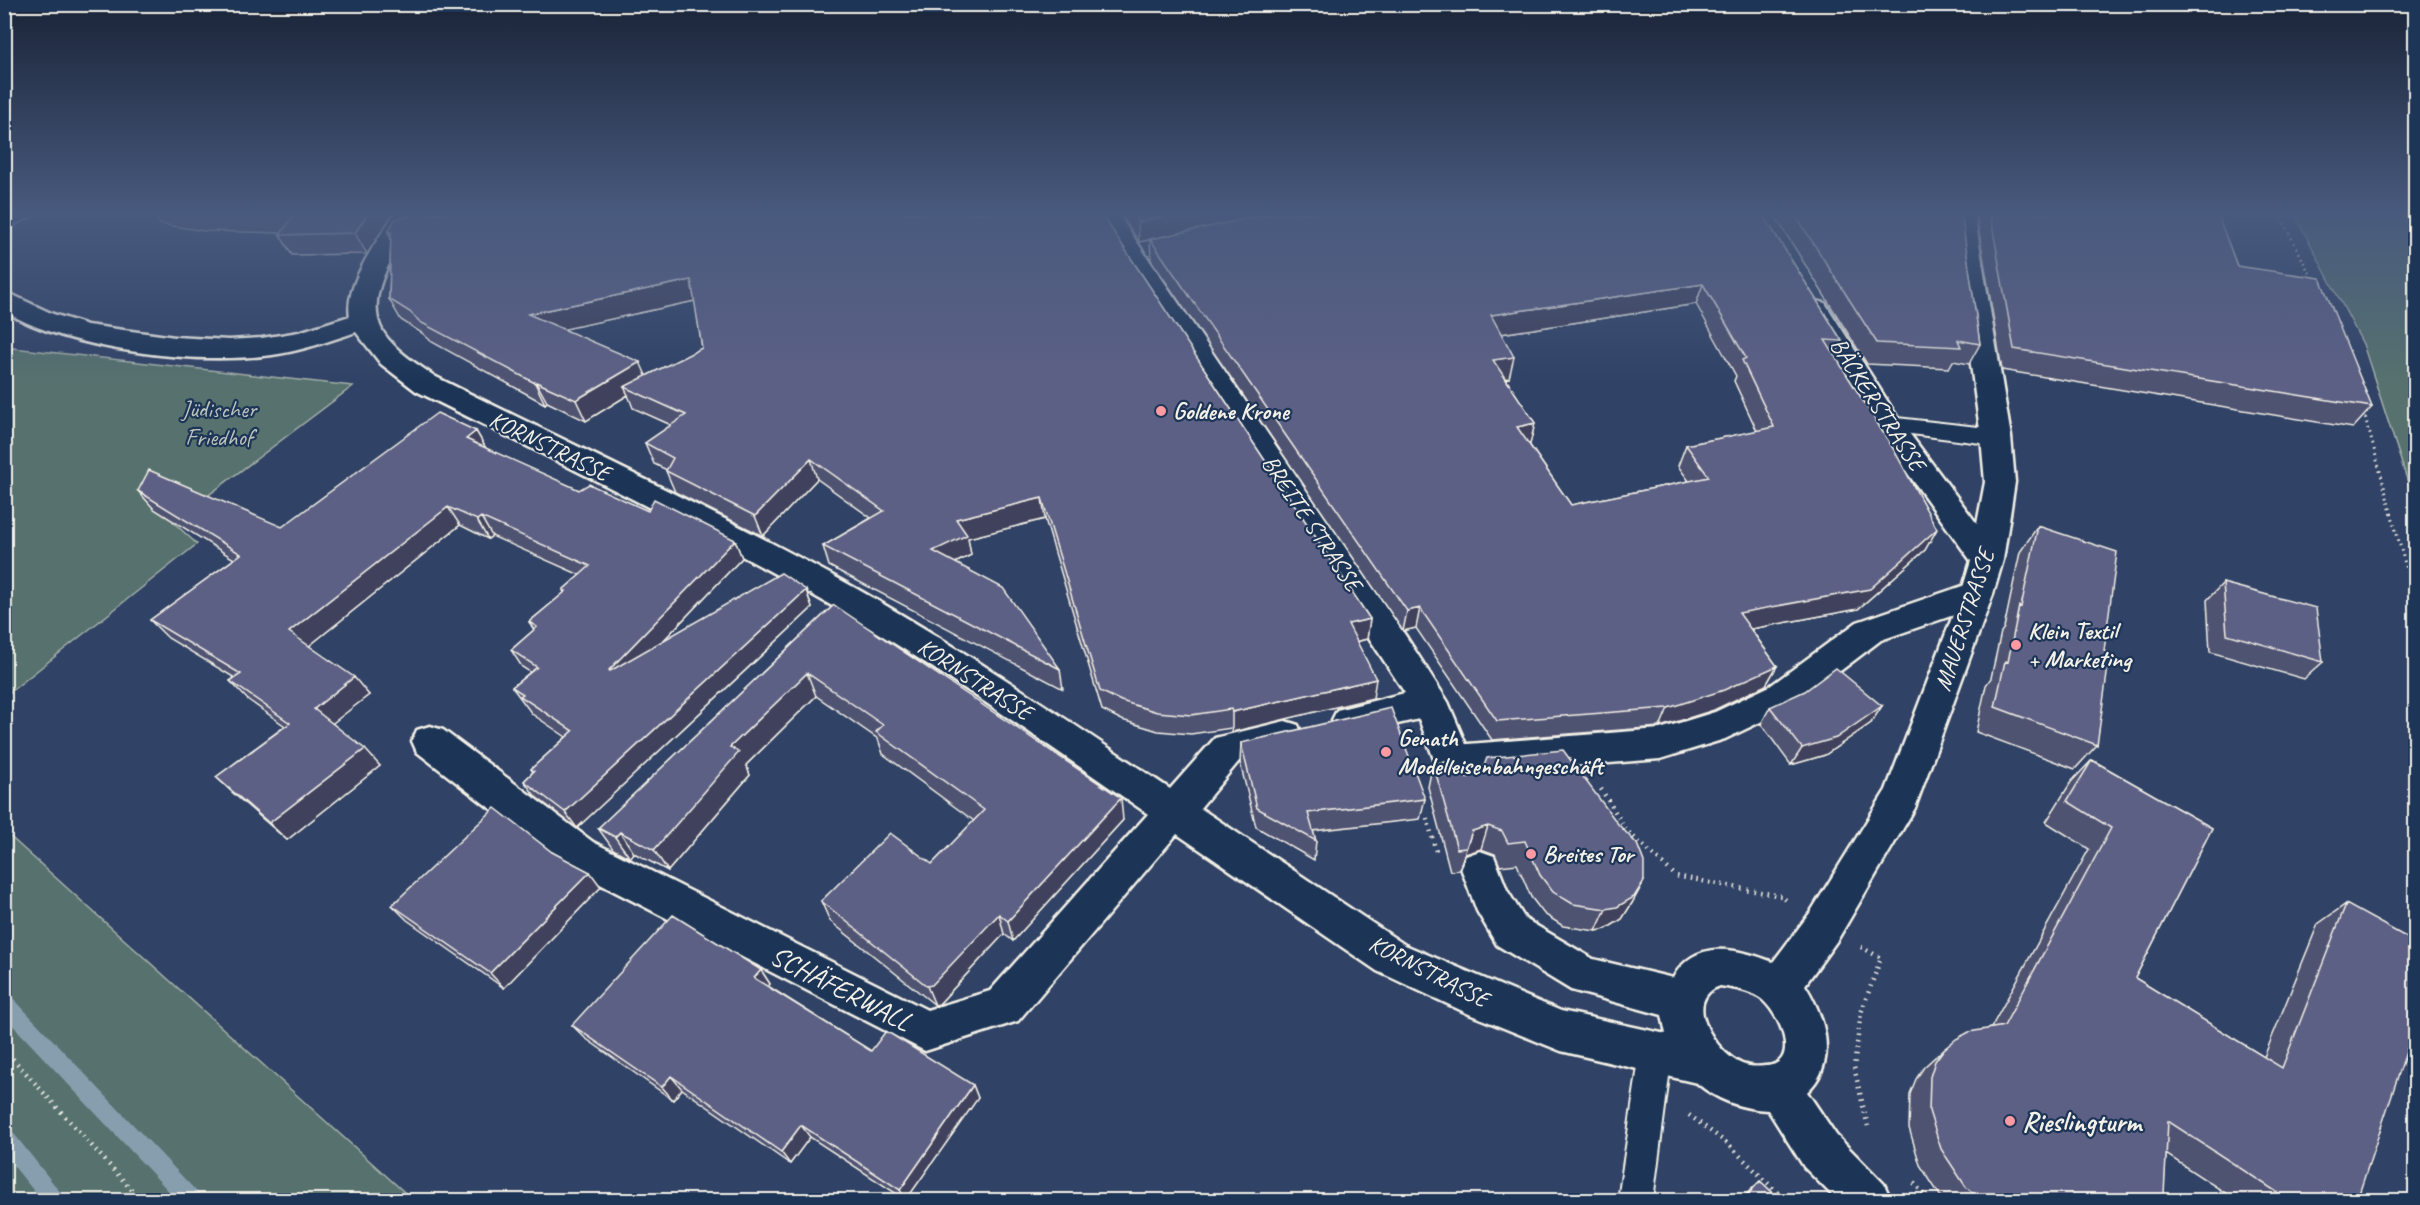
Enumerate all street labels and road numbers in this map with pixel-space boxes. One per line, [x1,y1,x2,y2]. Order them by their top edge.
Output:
street label: BÄCKERSTRASSE [1824,331,1934,479]
street label: KORNSTRASSE [485,404,618,489]
street label: BREITE STRASSE [1255,449,1370,599]
street label: MAUERSTRASSE [1927,543,2002,695]
street label: KORNSTRASSE [912,631,1040,729]
street label: KORNSTRASSE [1364,928,1497,1015]
street label: SCHÄFERWALL [765,938,917,1039]

